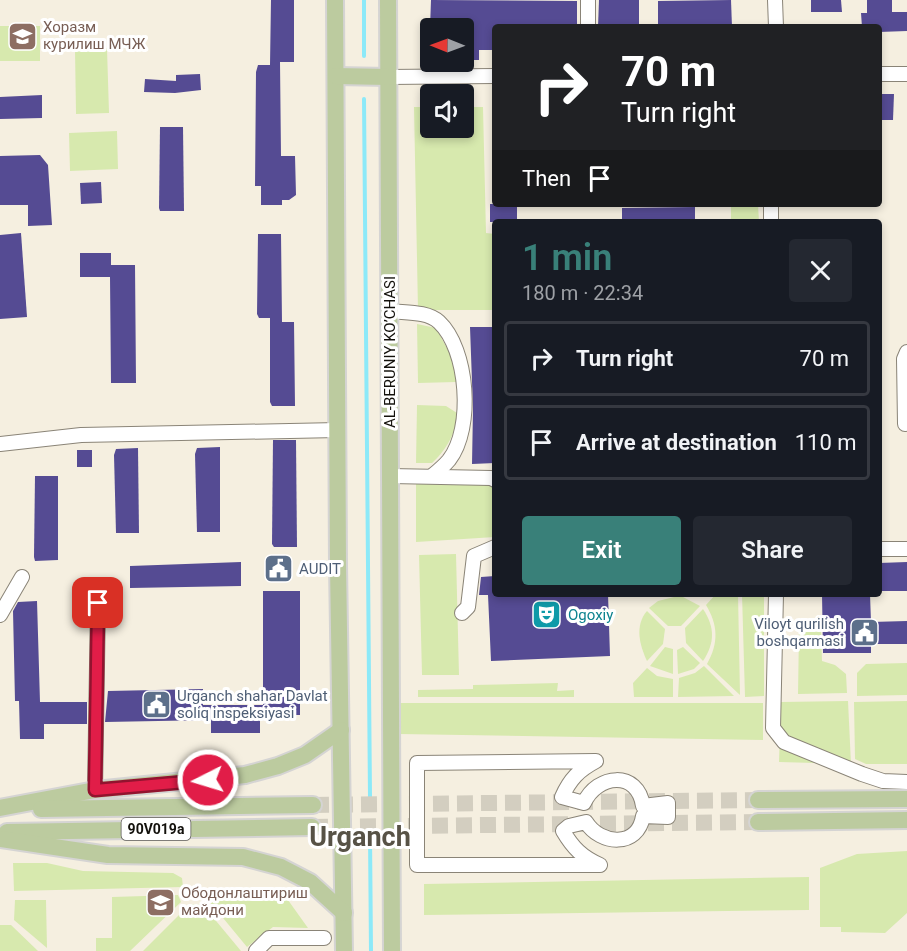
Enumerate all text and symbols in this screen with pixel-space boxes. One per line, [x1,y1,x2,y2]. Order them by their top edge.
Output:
place label: Хоразм курилиш МЧЖ [43,18,146,53]
north arrow [420,18,474,72]
map controls [420,18,474,138]
school or university icon: Хоразм курилиш МЧЖ [6,20,38,52]
text: 70 m [621,47,716,96]
icon: right [522,48,600,126]
button: sound [420,84,474,138]
text: Turn right [621,97,736,129]
icon: arrive [583,162,616,195]
text: Then [522,166,571,191]
text: 1 min [522,237,612,279]
button: close [789,239,852,302]
street label: AL-BERUNIY KO’CHASI [381,276,399,428]
text: 180 m · 22:34 [522,281,643,305]
icon: right [525,342,558,375]
text: Turn right [576,346,673,371]
text: 70 m [800,346,849,371]
icon: arrive [525,426,558,459]
text: Arrive at destination [576,430,777,455]
text: 110 m [795,430,857,455]
button: Exit [522,516,681,585]
button: Share [693,516,852,585]
public building icon: AUDIT [262,553,294,585]
place label: AUDIT [299,560,341,578]
pin [72,577,123,628]
icon: arrive [81,586,114,619]
theatre icon: Ogoxiy [531,599,563,631]
place label: Ogoxiy [568,606,613,624]
place label: Viloyt qurilish boshqarmasi [754,615,844,650]
public building icon: Viloyt qurilish boshqarmasi [849,617,881,649]
place label: Urganch shahar Davlat soliq inspeksiyasi [177,687,328,722]
public building icon: Urganch shahar Davlat soliq inspeksiyasi [140,689,172,721]
position arrow [176,748,240,812]
road number: 90V019a [122,818,190,840]
district label: Urganch [309,821,411,853]
place label: Ободонлаштириш майдони [181,884,308,919]
school or university icon: Ободонлаштириш майдони [144,886,176,918]

